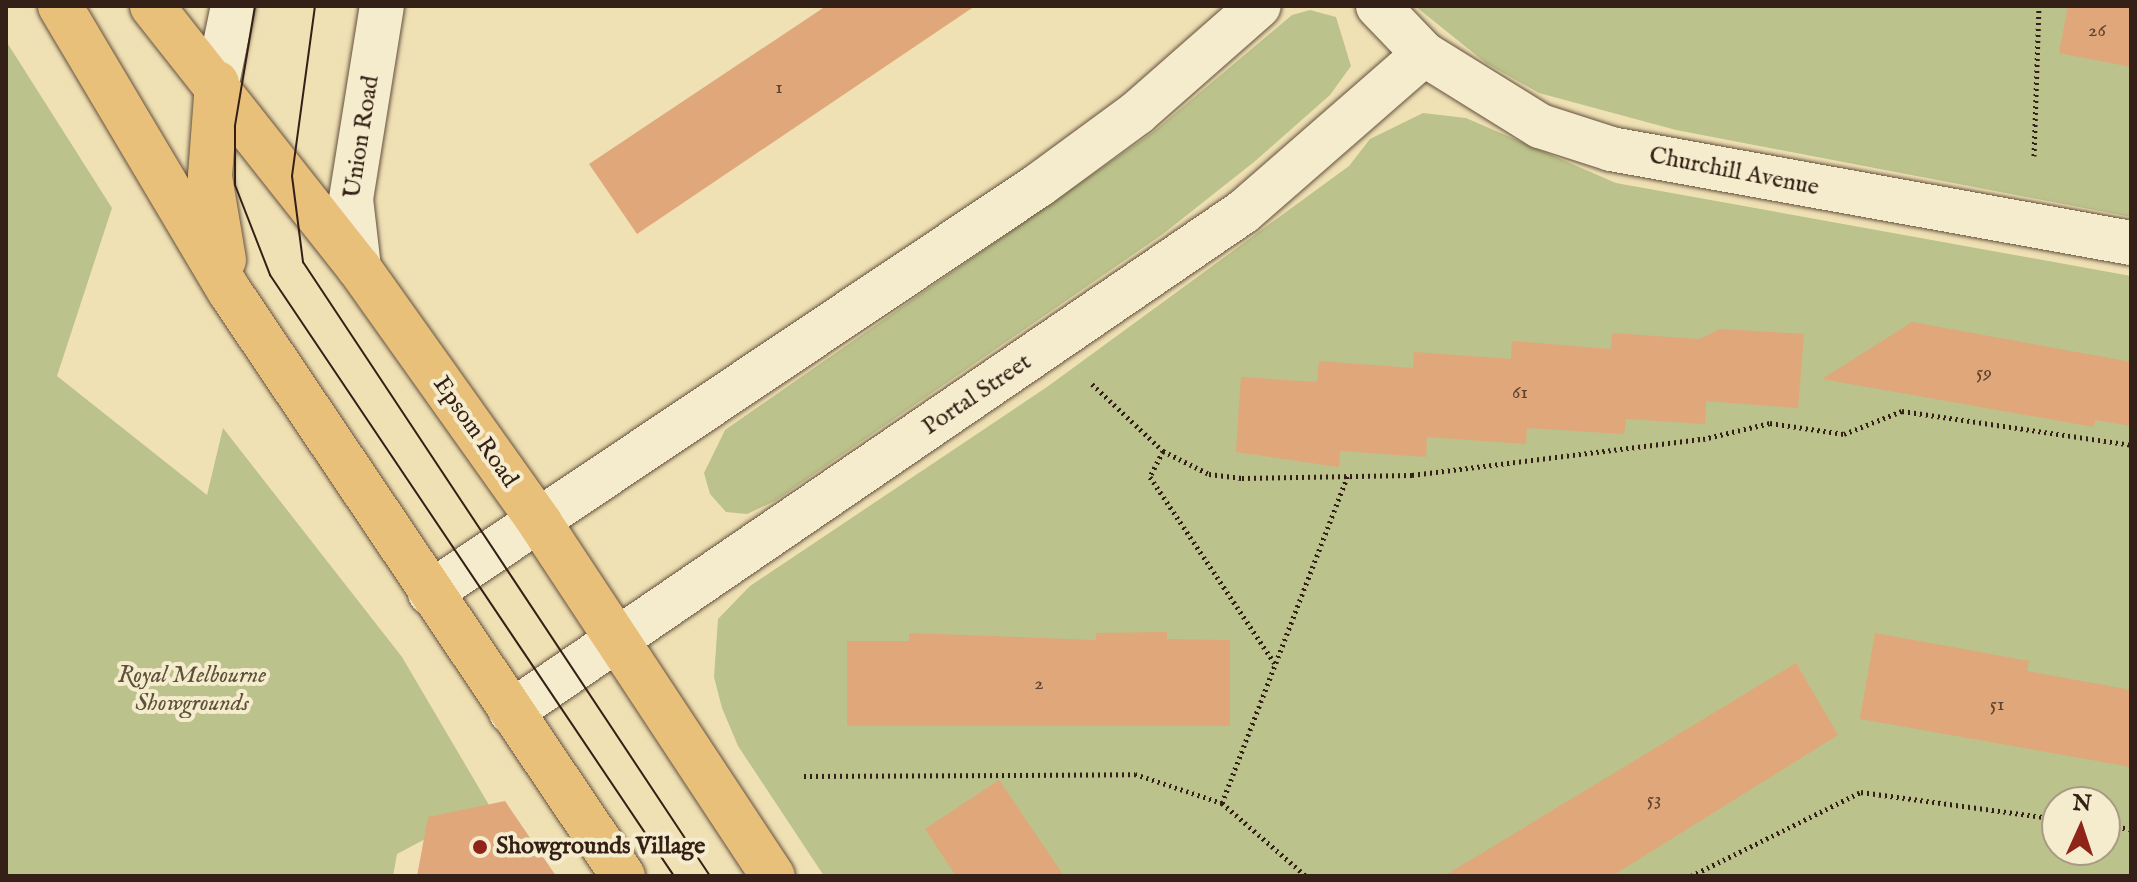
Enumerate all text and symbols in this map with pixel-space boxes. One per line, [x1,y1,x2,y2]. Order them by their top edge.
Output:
house number: 26 [2088,18,2106,42]
street label: Union Road [338,74,386,200]
house number: 1 [775,75,783,99]
street label: Churchill Avenue [1647,141,1821,203]
street label: Portal Street [917,348,1037,442]
house number: 59 [1976,360,1992,384]
street label: Epsom Road [426,371,524,493]
house number: 61 [1512,380,1528,404]
park label: Royal Melbourne Showgrounds [118,662,266,718]
house number: 2 [1034,671,1044,695]
house number: 51 [1990,692,2004,716]
north arrow [2041,786,2121,866]
house number: 53 [1647,787,1661,811]
text: N [2072,790,2092,819]
place label: Showgrounds Village [496,833,705,861]
marker: Showgrounds Village [471,838,489,856]

